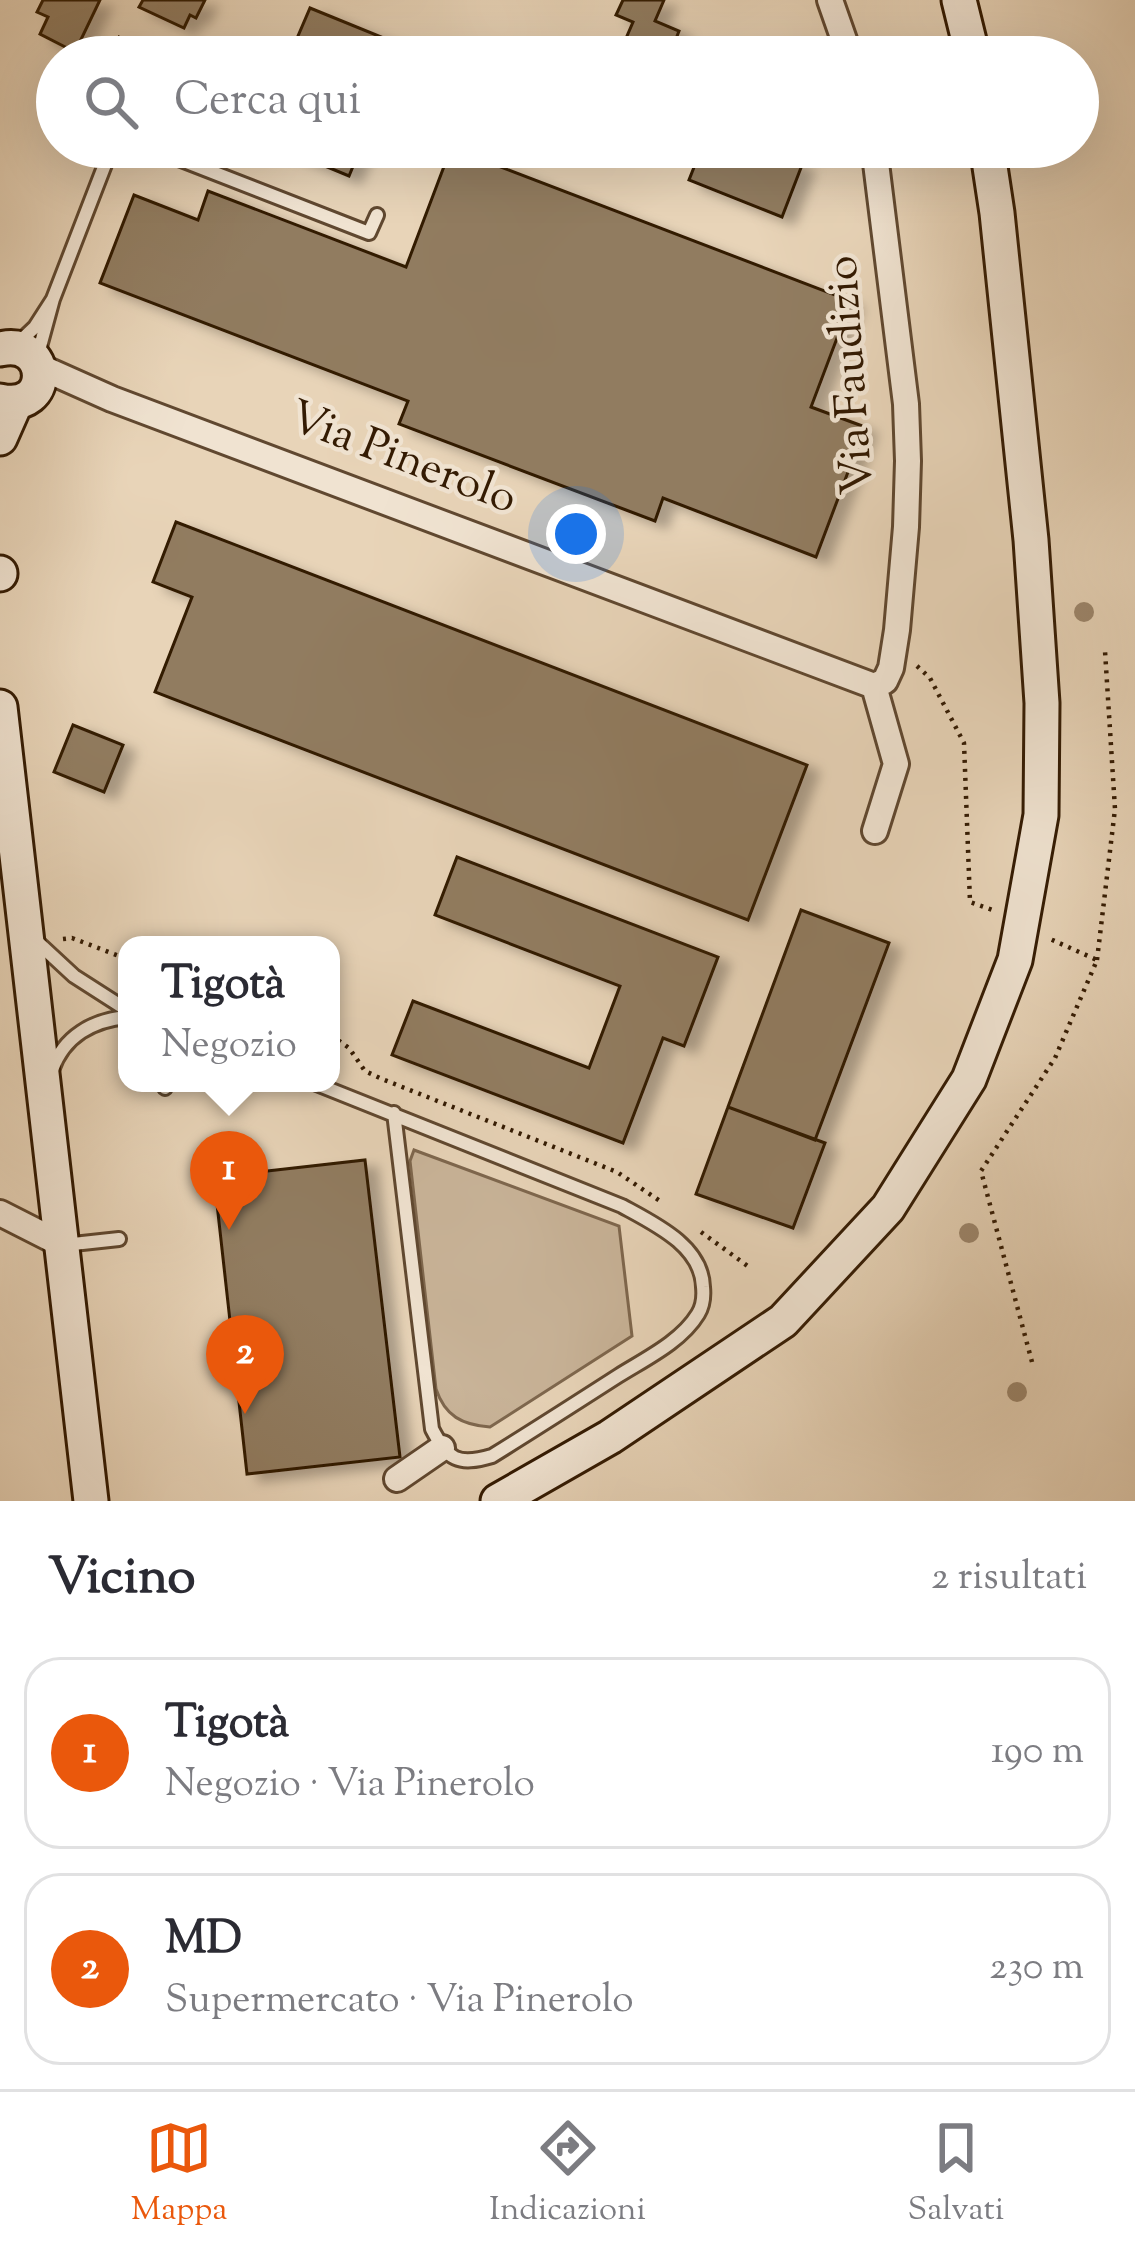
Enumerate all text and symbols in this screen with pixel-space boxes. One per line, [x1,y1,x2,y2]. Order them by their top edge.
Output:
search box [36,36,1099,168]
icon: search [78,69,144,135]
text: Cerca qui [174,70,361,135]
street label: Via Faudizio [812,253,894,497]
street label: Via Pinerolo [279,387,525,533]
your location [546,504,606,564]
popup [118,936,340,1092]
text: Tigotà [161,954,285,1019]
text: Negozio [161,1019,297,1075]
pin: 1 [190,1131,268,1230]
pin: 2 [206,1315,284,1414]
text: Vicino [48,1543,195,1616]
text: 2 risultati [931,1551,1087,1607]
text: Tigotà [165,1693,289,1758]
text: 1 [83,1725,97,1781]
text: 190 m [991,1725,1084,1781]
text: Negozio · Via Pinerolo [165,1758,535,1814]
text: MD [165,1909,242,1974]
text: 2 [81,1941,99,1997]
text: 230 m [989,1941,1084,1997]
text: Supermercato · Via Pinerolo [165,1974,634,2030]
tab: Mappa [131,2115,228,2235]
tab: Indicazioni [489,2115,646,2235]
tab: Salvati [908,2115,1004,2235]

